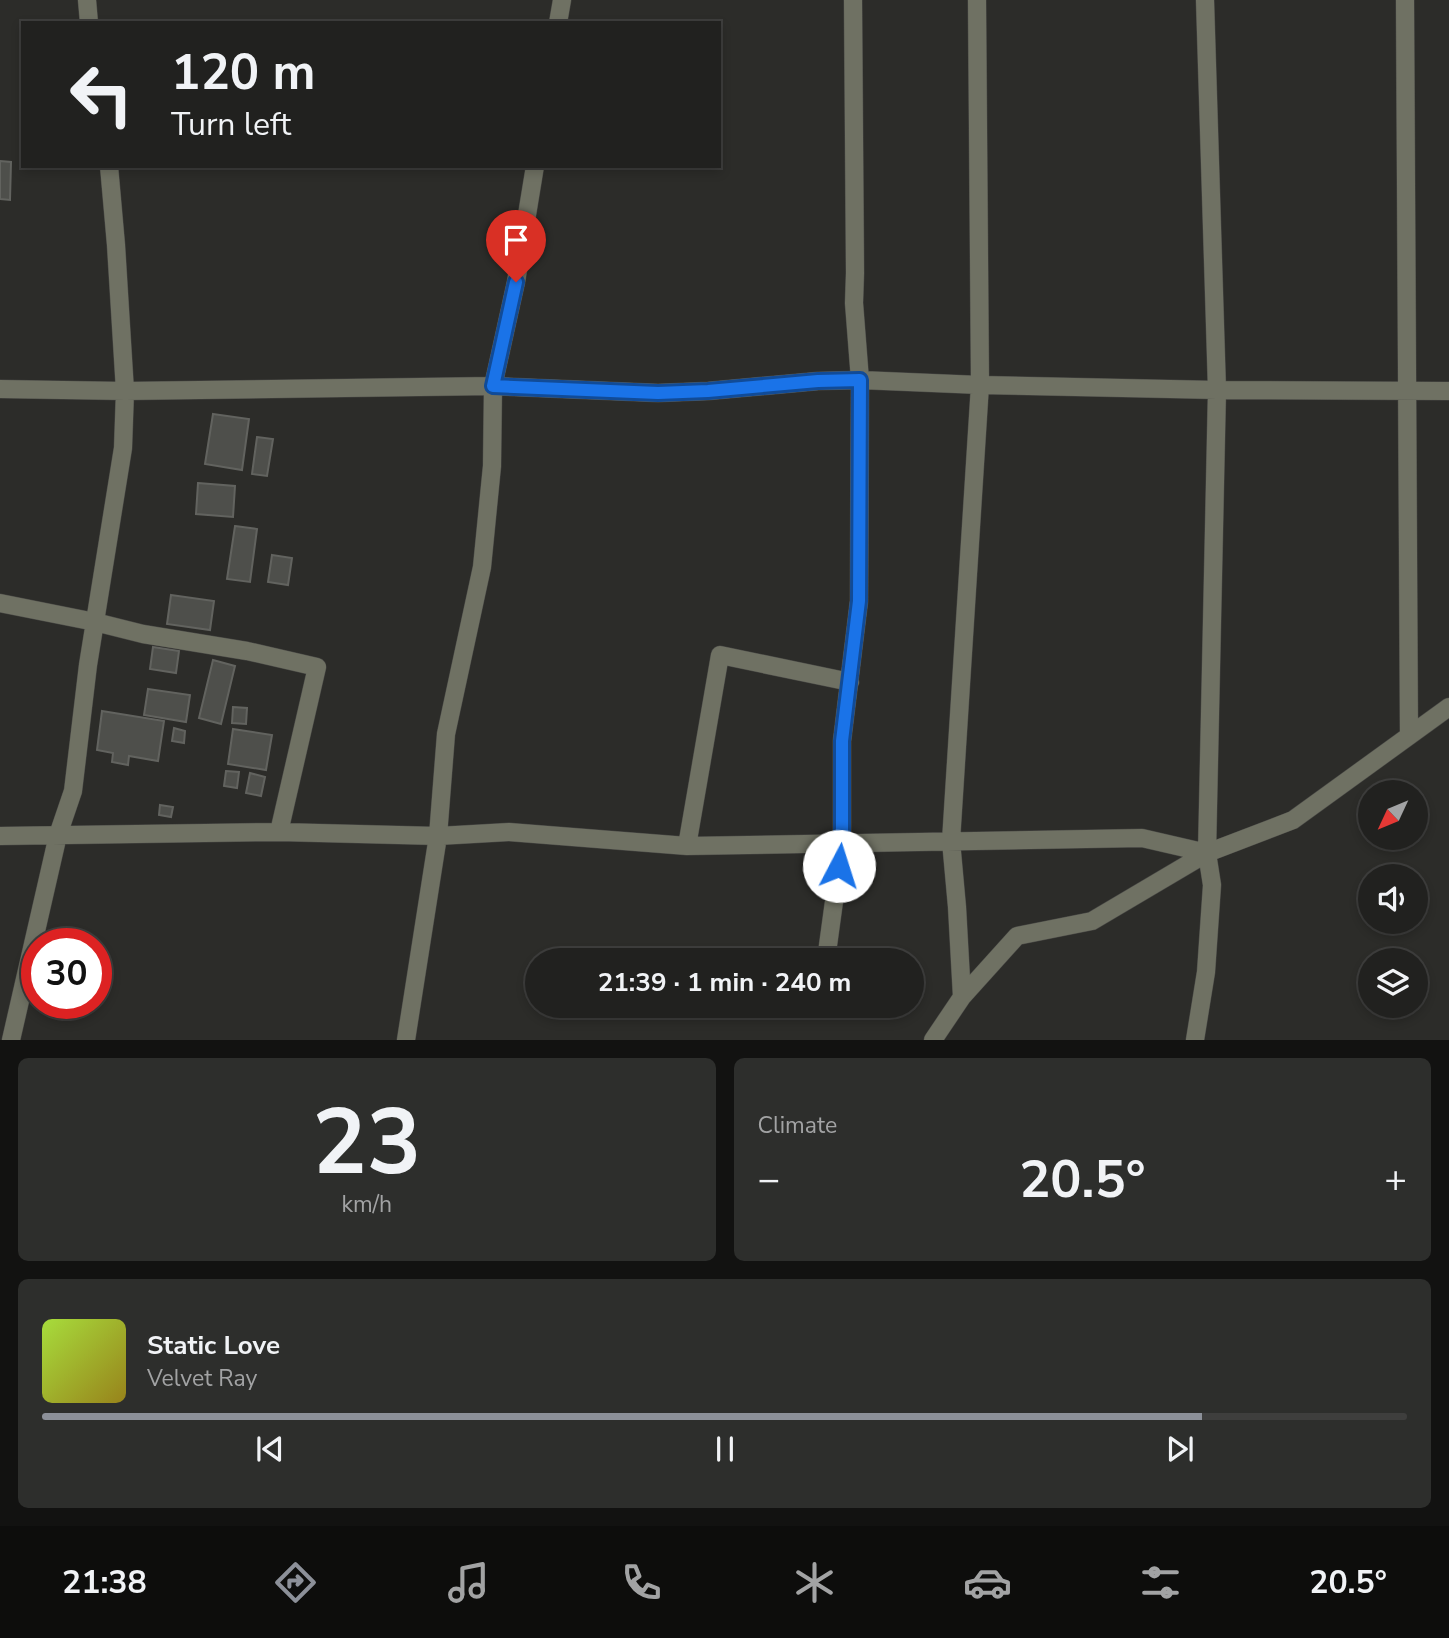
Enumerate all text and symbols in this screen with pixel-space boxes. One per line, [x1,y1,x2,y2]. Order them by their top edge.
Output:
text: 120 m [171,39,315,106]
icon: left [56,49,147,140]
text: Turn left [171,103,291,146]
pin [486,210,546,282]
icon: arrive [497,221,535,259]
north arrow [1358,780,1428,850]
map controls [1358,780,1428,1018]
position arrow [802,829,876,903]
button: sound [1358,864,1428,934]
speed limit sign: 30 [21,928,112,1019]
button: layers [1358,948,1428,1018]
text: 21:39 · 1 min · 240 m [598,965,851,1000]
text: 23 [312,1081,421,1205]
text: Climate [758,1110,837,1141]
text: 20.5° [1019,1144,1145,1215]
text: − [758,1154,780,1205]
text: + [1384,1154,1407,1205]
text: km/h [341,1189,392,1220]
text: Static Love [147,1328,280,1363]
text: Velvet Ray [147,1363,257,1394]
icon: previous [251,1430,289,1468]
icon: pause [706,1430,744,1468]
icon: next [1161,1430,1199,1468]
icon: directions [271,1558,320,1607]
icon: music [444,1558,493,1607]
icon: phone [617,1558,666,1607]
icon: climate [790,1558,839,1607]
icon: car [963,1558,1012,1607]
icon: filters [1136,1558,1185,1607]
text: 21:38 [62,1561,147,1604]
text: 20.5° [1309,1561,1387,1604]

